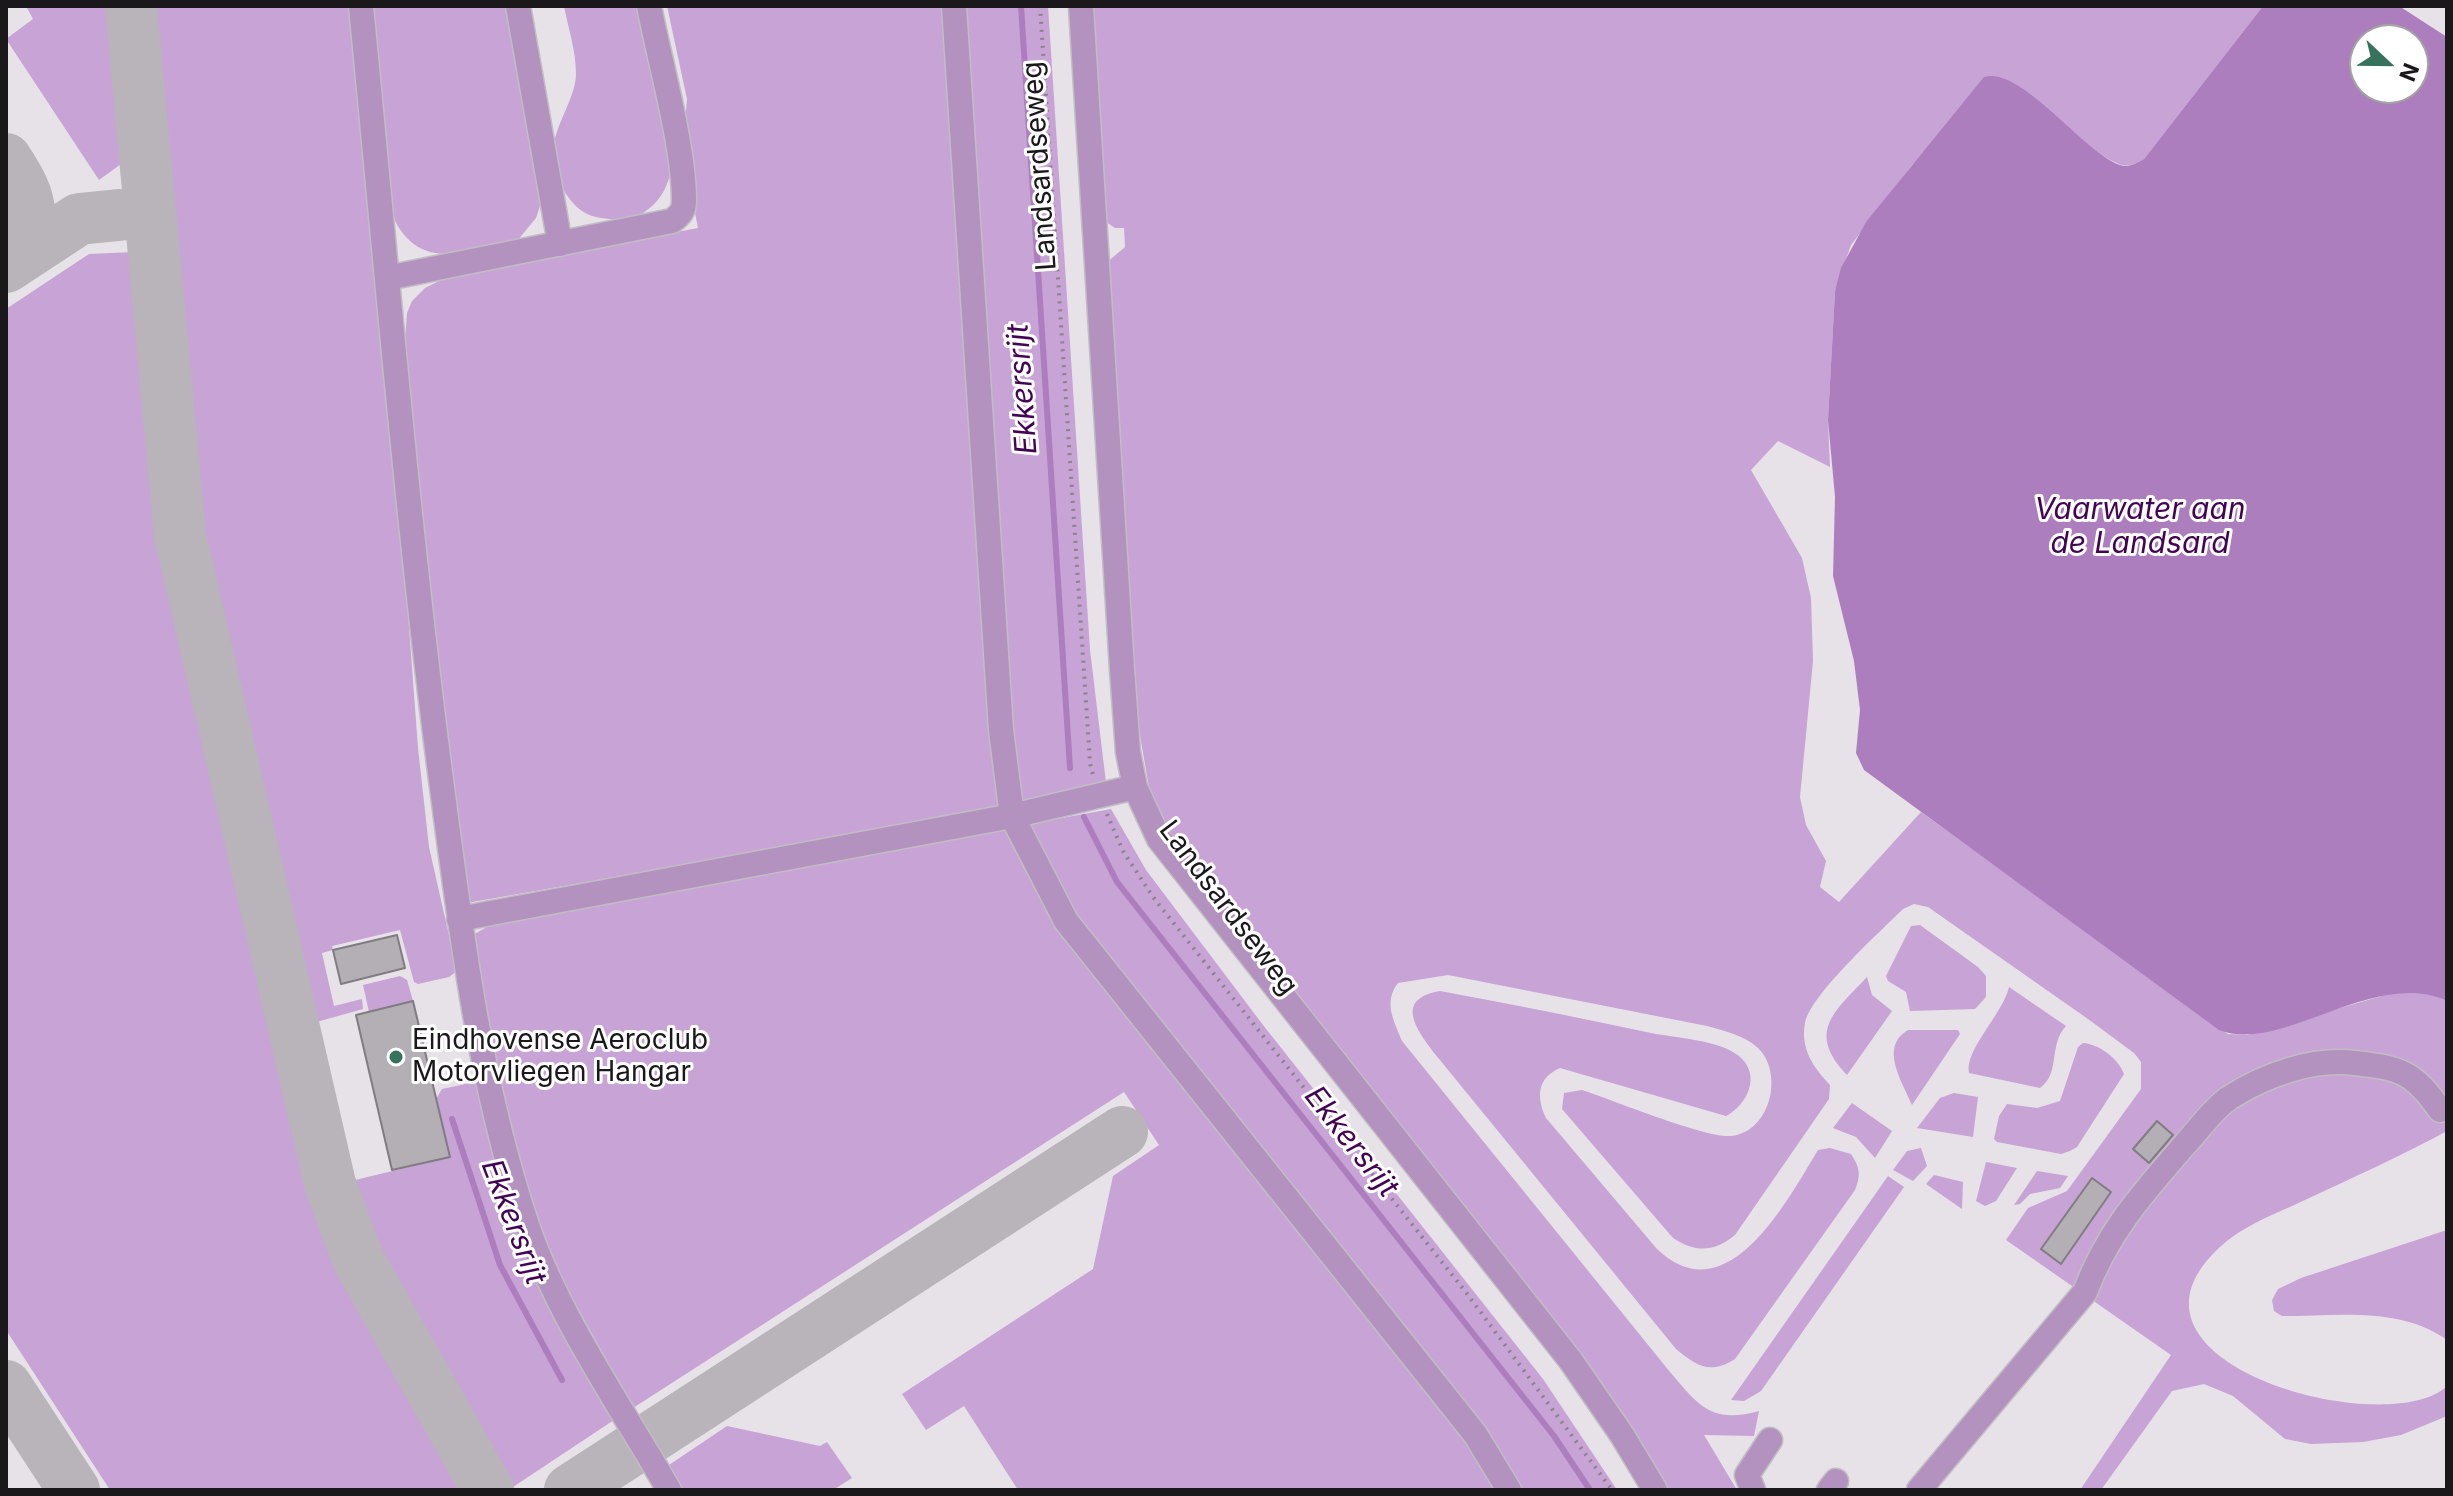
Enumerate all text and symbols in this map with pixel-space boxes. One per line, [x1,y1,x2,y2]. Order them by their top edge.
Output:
north arrow [2349,24,2429,104]
street label: Landsardseweg [1016,60,1064,272]
text: N [2394,60,2425,85]
water label: Ekkersrijt [1000,322,1046,456]
water label: Vaarwater aan de Landsard [2034,492,2246,562]
street label: Landsardseweg [1152,814,1304,1002]
place label: Eindhovense Aeroclub Motorvliegen Hangar [412,1024,708,1090]
marker: Eindhovense Aeroclub Motorvliegen Hangar [387,1048,405,1066]
water label: Ekkersrijt [1297,1079,1405,1205]
water label: Ekkersrijt [473,1154,553,1290]

